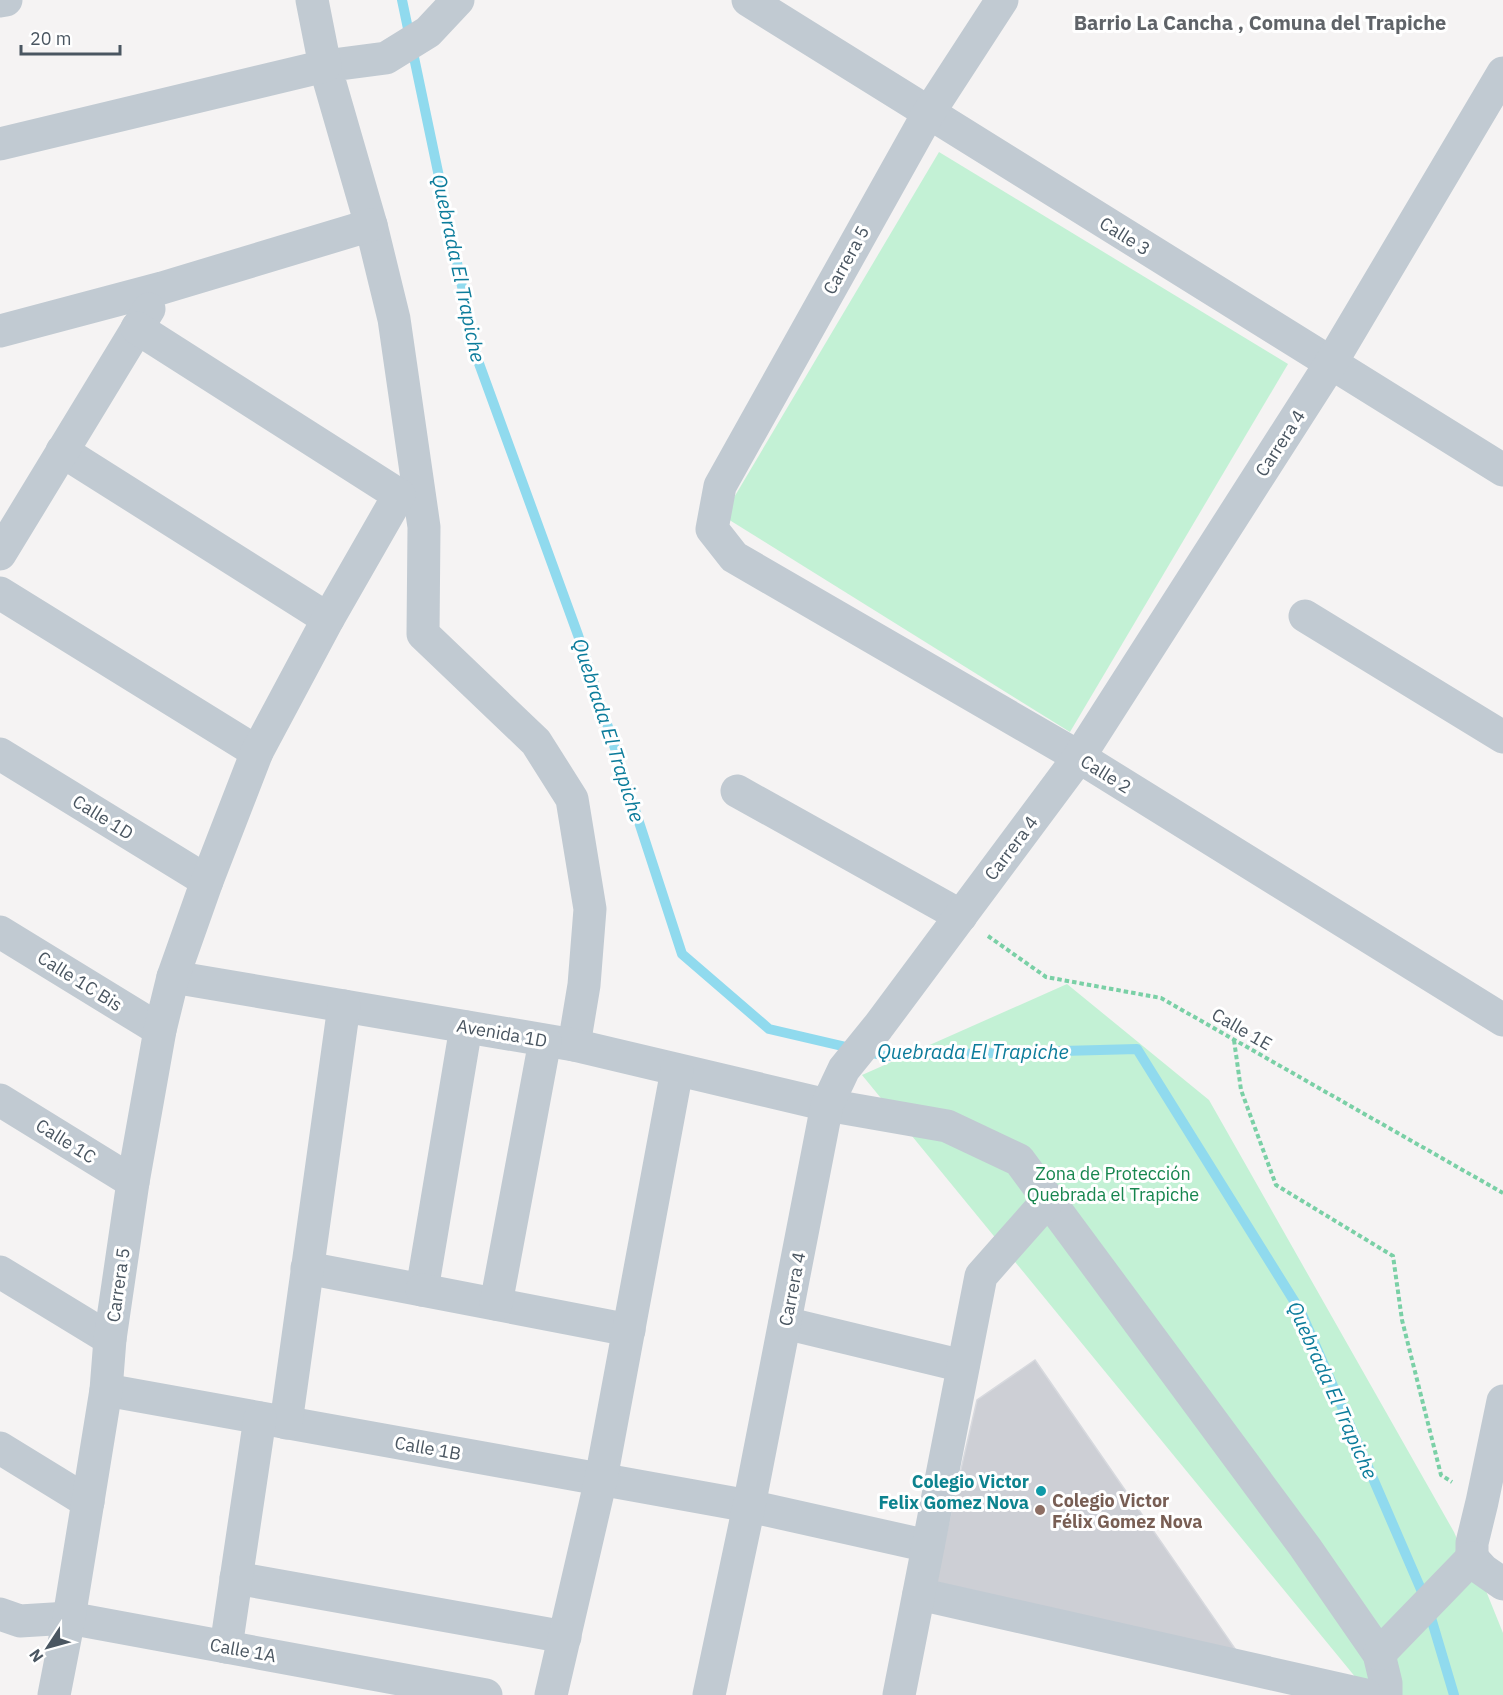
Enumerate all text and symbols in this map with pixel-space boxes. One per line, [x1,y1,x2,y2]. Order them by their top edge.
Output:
district label: Barrio La Cancha , Comuna del Trapiche [1074,9,1446,36]
scale bar [21,18,120,56]
text: 20 m [30,27,72,50]
water label: Quebrada El Trapiche [426,172,492,364]
street label: Calle 3 [1095,212,1155,260]
street label: Carrera 5 [818,222,874,298]
street label: Carrera 4 [1250,405,1310,481]
water label: Quebrada El Trapiche [567,635,651,825]
street label: Calle 2 [1076,750,1136,798]
street label: Calle 1D [68,789,138,845]
street label: Carrera 4 [979,811,1043,885]
street label: Calle 1C Bis [33,946,127,1016]
street label: Calle 1E [1208,1003,1276,1055]
street label: Avenida 1D [455,1014,549,1052]
water label: Quebrada El Trapiche [877,1038,1069,1065]
street label: Calle 1C [32,1114,100,1168]
park label: Zona de Protección Quebrada el Trapiche [1027,1162,1199,1206]
street label: Carrera 5 [101,1246,135,1324]
street label: Carrera 4 [774,1250,810,1328]
water label: Quebrada El Trapiche [1282,1297,1384,1483]
street label: Calle 1B [393,1431,463,1465]
place label: Colegio Victor Felix Gomez Nova [878,1470,1029,1514]
marker: Colegio Victor Felix Gomez Nova [1034,1484,1048,1498]
place label: Colegio Victor Félix Gomez Nova [1052,1489,1203,1533]
marker: Colegio Victor Félix Gomez Nova [1033,1503,1047,1517]
north arrow [18,1617,78,1677]
street label: Calle 1A [208,1633,278,1667]
text: N [24,1645,47,1666]

